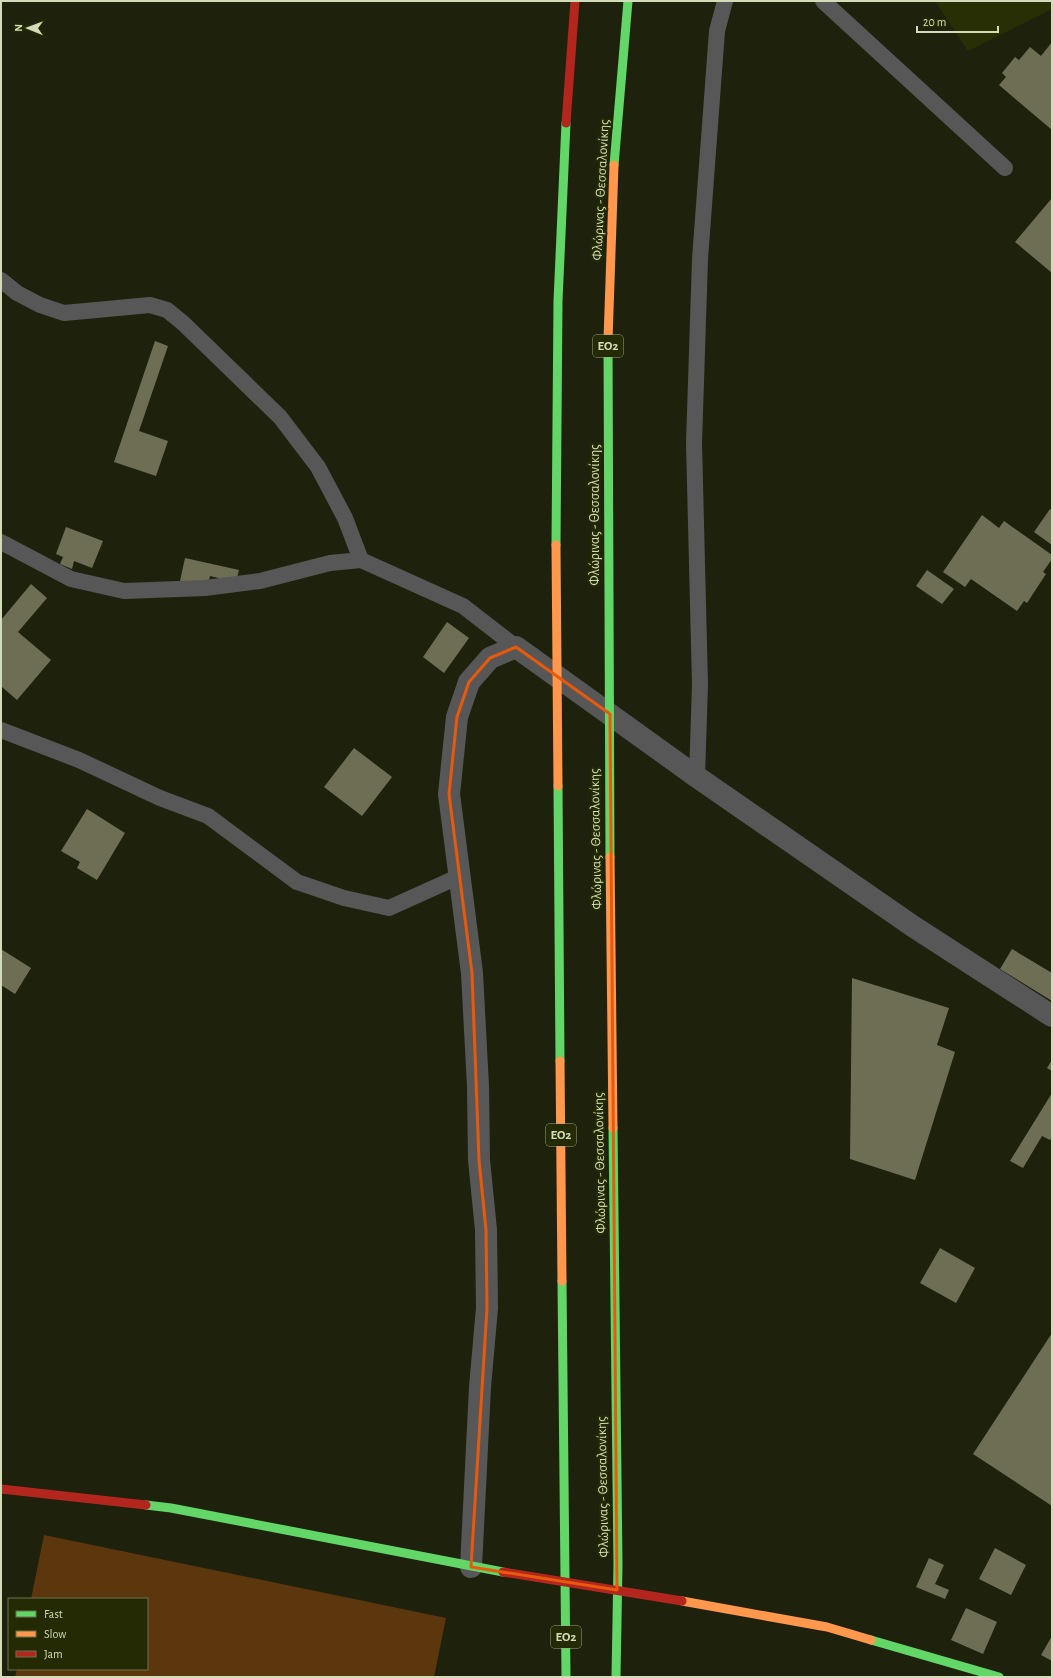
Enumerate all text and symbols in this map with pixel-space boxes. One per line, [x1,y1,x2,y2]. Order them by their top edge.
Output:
north arrow [8,8,48,48]
scale bar [917,8,998,34]
text: 20 m [923,16,946,28]
text: N [13,24,24,32]
street label: Φλώρινας - Θεσσαλονίκης [590,118,612,261]
road number: ΕΟ2 [593,335,623,357]
street label: Φλώρινας - Θεσσαλονίκης [588,444,602,586]
street label: Φλώρινας - Θεσσαλονίκης [588,768,604,910]
street label: Φλώρινας - Θεσσαλονίκης [592,1092,608,1234]
road number: ΕΟ2 [546,1124,576,1146]
street label: Φλώρινας - Θεσσαλονίκης [595,1416,611,1558]
legend [8,1598,148,1670]
text: Fast [44,1608,63,1620]
road number: ΕΟ2 [551,1626,581,1648]
text: Slow [44,1628,66,1640]
text: Jam [44,1648,63,1660]

